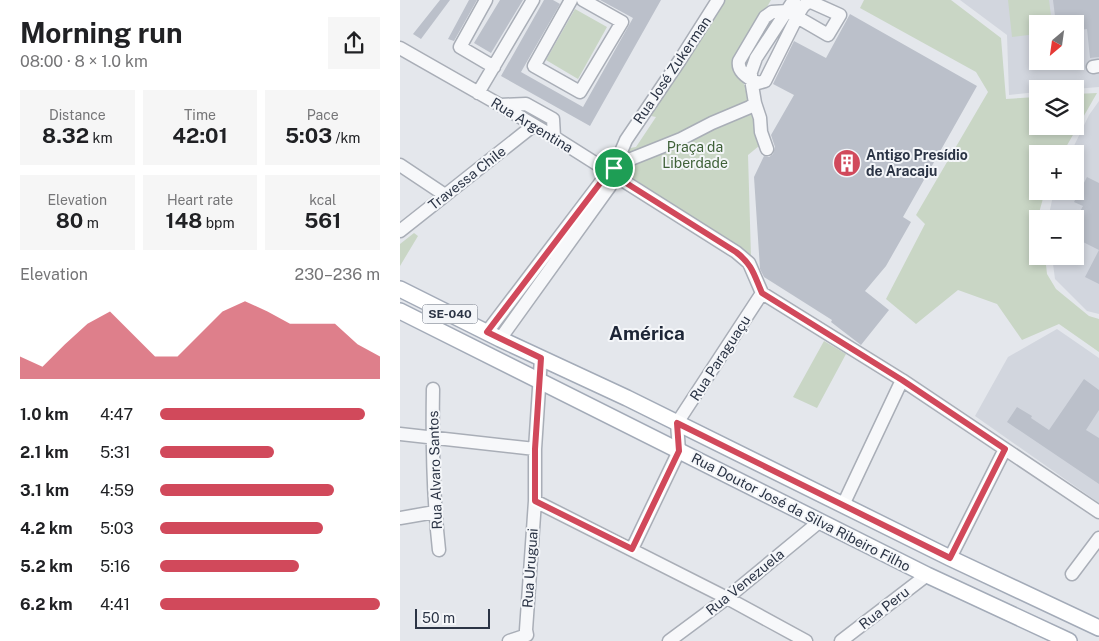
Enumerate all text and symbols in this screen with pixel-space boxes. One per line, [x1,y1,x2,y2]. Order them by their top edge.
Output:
street label: Rua José Zukerman [630,13,714,127]
north arrow [1029,15,1084,70]
map controls [1029,15,1084,265]
text: Morning run [20,16,183,49]
button: share [328,17,380,69]
text: 08:00 · 8 × 1.0 km [20,52,148,71]
button: layers [1029,80,1084,135]
street label: Rua Argentina [488,94,576,156]
text: Distance [49,107,106,123]
text: Time [184,107,216,123]
text: Pace [307,107,339,123]
text: 8.32 [42,123,89,148]
text: 42:01 [172,123,228,148]
text: 5:03 [285,123,332,148]
text: km [89,130,113,146]
text: /km [332,130,360,146]
park label: Praça da Liberdade [662,139,728,171]
street label: Travessa Chile [425,143,509,213]
button: + [1029,145,1084,200]
pin [593,147,635,189]
place label: Antigo Presídio de Aracaju [866,147,968,179]
building icon: Antigo Presídio de Aracaju [832,148,862,178]
icon: arrive [600,154,628,182]
text: Elevation [48,192,107,208]
text: Heart rate [167,192,233,208]
text: kcal [309,192,336,208]
text: 80 [56,208,83,233]
text: 148 [165,208,202,233]
text: 561 [304,208,341,233]
button: − [1029,210,1084,265]
text: m [83,215,99,231]
text: bpm [202,215,235,231]
text: Elevation [20,265,88,284]
text: 230–236 m [295,265,380,284]
road number: SE-040 [422,304,478,324]
street label: Rua Paraguaçu [687,312,753,404]
district label: América [609,322,685,344]
text: 1.0 km [20,405,69,424]
text: 4:47 [100,405,133,424]
street label: Rua Alvaro Santos [425,410,445,530]
text: 2.1 km [20,443,69,462]
text: 5:31 [100,443,130,462]
street label: Rua Doutor José da Silva Ribeiro Filho [689,450,913,574]
text: 3.1 km [20,481,69,500]
text: 4:59 [100,481,134,500]
text: 4.2 km [20,519,73,538]
text: 5:03 [100,519,134,538]
street label: Rua Uruguai [519,528,541,608]
street label: Rua Venezuela [703,546,787,618]
text: 5.2 km [20,557,73,576]
text: 5:16 [100,557,130,576]
street label: Rua Peru [856,584,912,632]
text: 6.2 km [20,595,73,614]
text: 4:41 [100,595,130,614]
scale bar [415,606,490,629]
text: 50 m [422,610,455,626]

